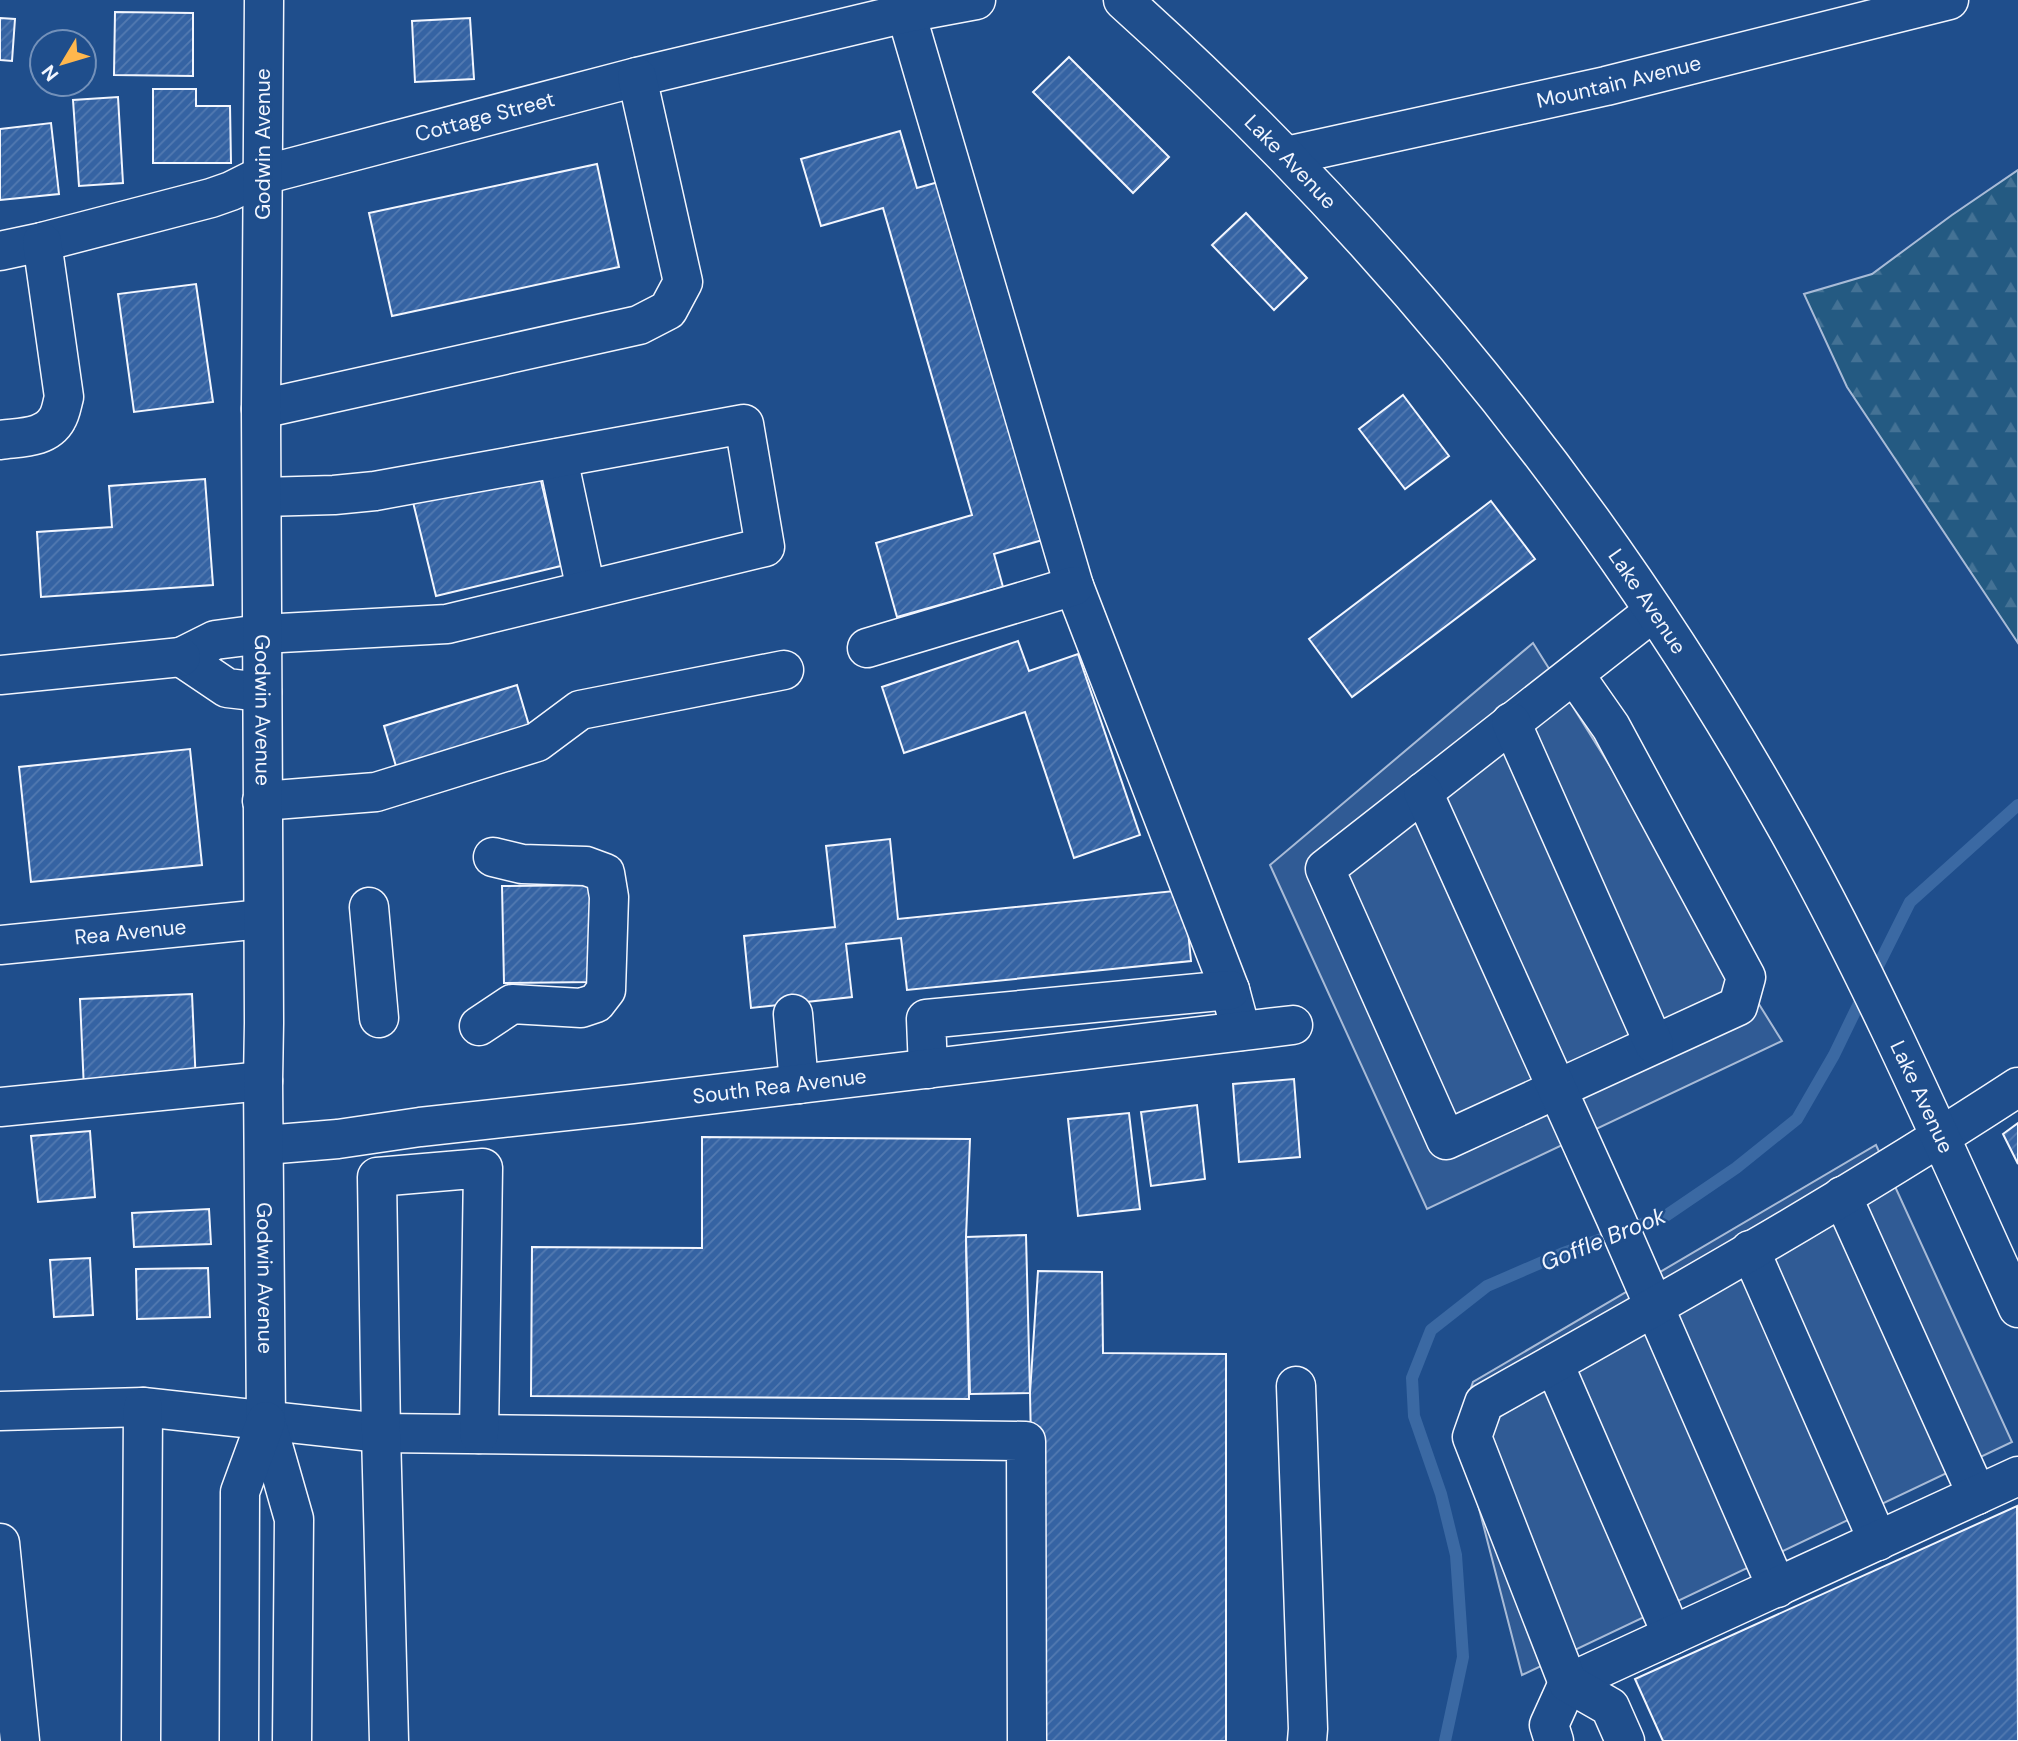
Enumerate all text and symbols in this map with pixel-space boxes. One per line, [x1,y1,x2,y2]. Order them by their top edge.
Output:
north arrow [28,28,98,98]
street label: Mountain Avenue [1534,49,1704,115]
text: N [36,60,64,86]
street label: Godwin Avenue [249,68,277,220]
street label: Cottage Street [412,85,558,149]
street label: Lake Avenue [1238,109,1343,215]
street label: Lake Avenue [1602,543,1693,660]
street label: Godwin Avenue [248,634,277,786]
street label: Rea Avenue [73,913,188,952]
street label: Lake Avenue [1884,1036,1960,1158]
street label: South Rea Avenue [691,1062,868,1111]
water label: Goffle Brook [1536,1200,1670,1278]
street label: Godwin Avenue [250,1202,279,1354]

